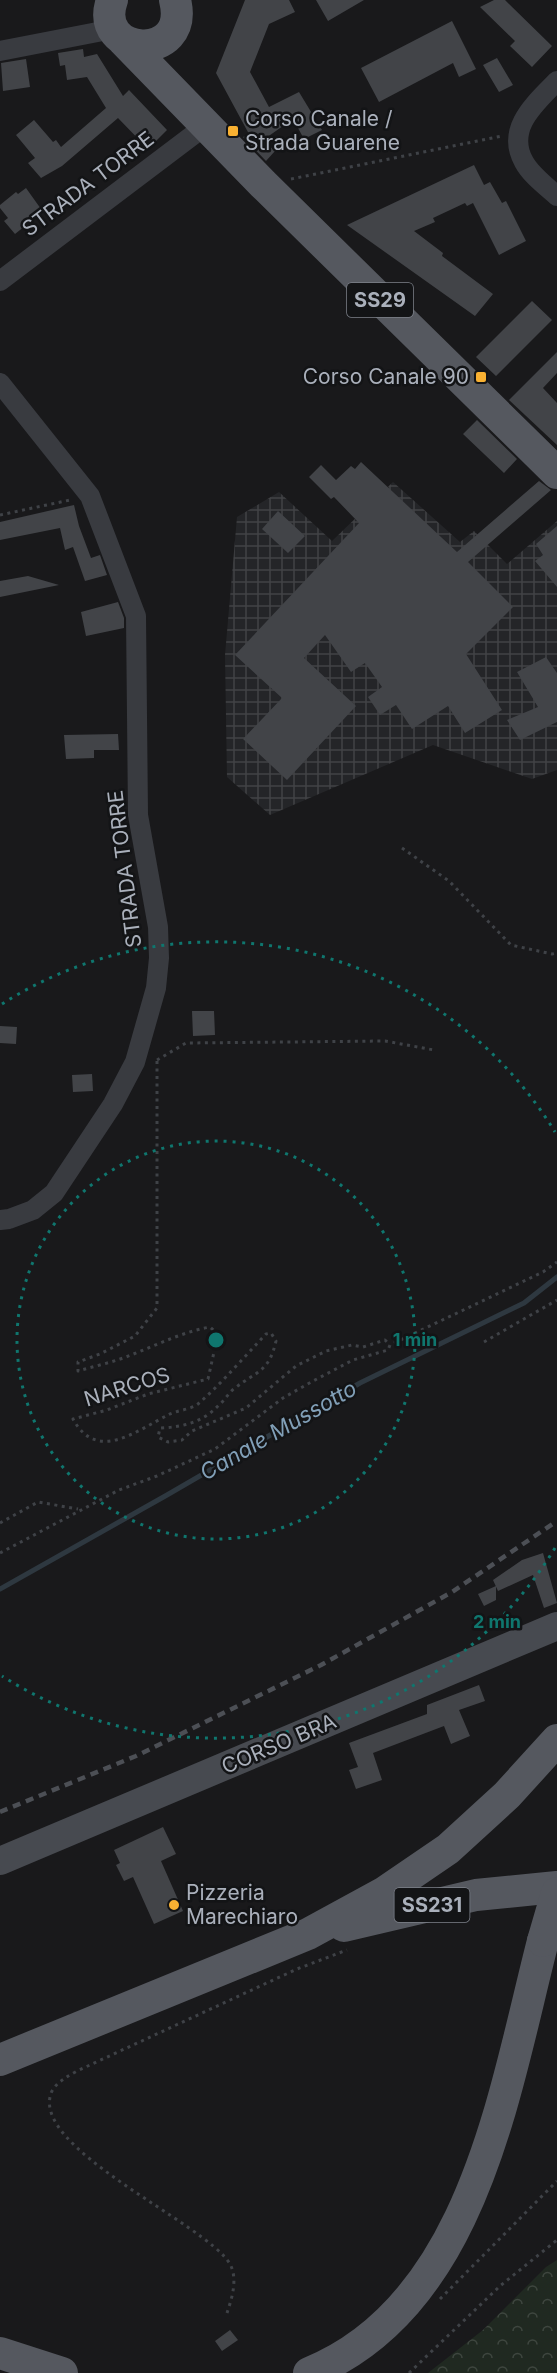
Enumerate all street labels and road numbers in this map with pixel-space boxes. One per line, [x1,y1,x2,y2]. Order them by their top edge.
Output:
street label: STRADA TORRE [17,126,159,241]
road number: SS29 [347,283,413,317]
street label: STRADA TORRE [102,789,147,949]
street label: NARCOS [81,1362,173,1411]
street label: CORSO BRA [218,1708,340,1779]
road number: SS231 [394,1888,470,1922]

